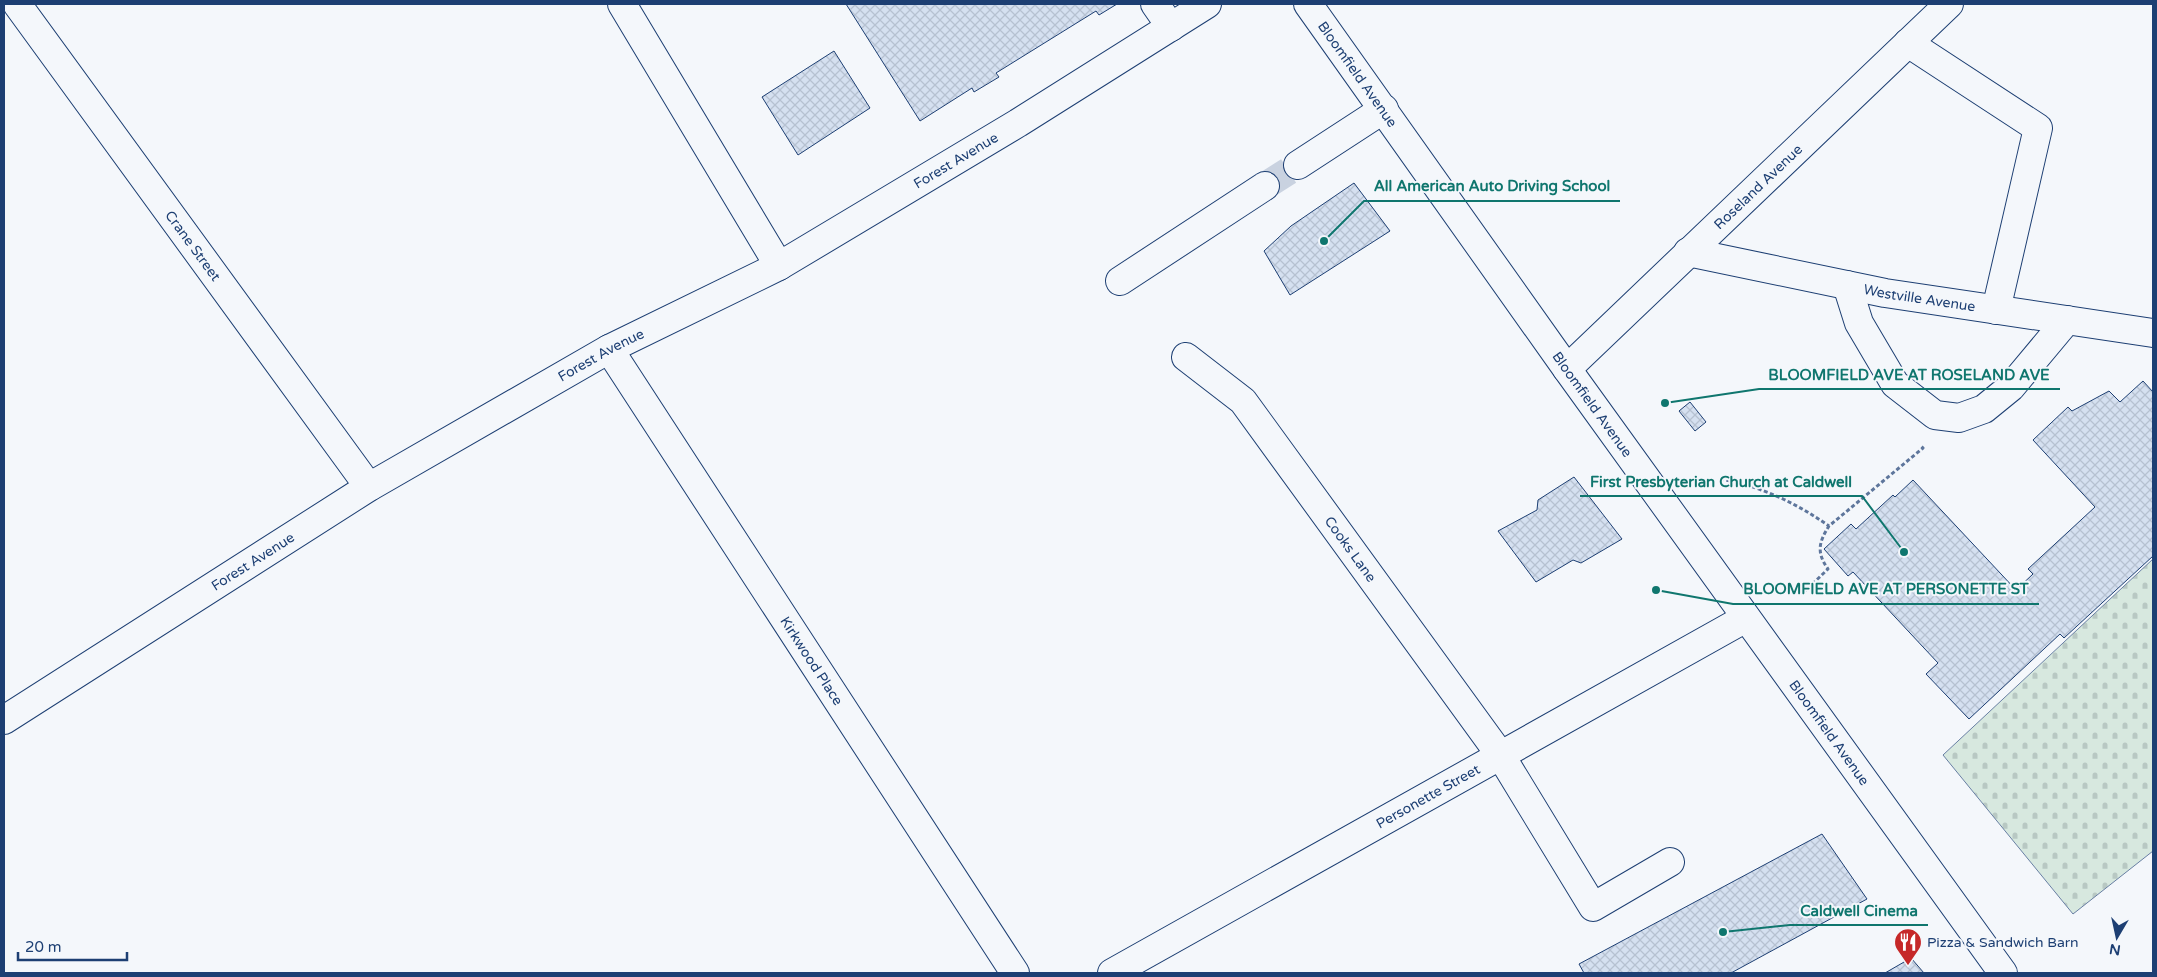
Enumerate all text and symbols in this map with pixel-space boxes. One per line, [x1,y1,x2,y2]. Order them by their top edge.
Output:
street label: Bloomfield Avenue [1314,18,1401,131]
street label: Forest Avenue [911,129,1001,192]
street label: Roseland Avenue [1711,141,1806,233]
callout: All American Auto Driving School [1364,171,1620,201]
text: All American Auto Driving School [1374,177,1610,196]
street label: Crane Street [161,207,224,285]
street label: Westville Avenue [1862,281,1977,315]
street label: Forest Avenue [555,325,647,386]
street label: Bloomfield Avenue [1548,348,1636,461]
callout: BLOOMFIELD AVE AT ROSELAND AVE [1759,359,2060,389]
text: BLOOMFIELD AVE AT ROSELAND AVE [1768,366,2050,384]
callout: First Presbyterian Church at Caldwell [1580,466,1862,496]
text: First Presbyterian Church at Caldwell [1590,473,1852,492]
street label: Cooks Lane [1321,513,1380,585]
street label: Forest Avenue [208,529,298,595]
callout: BLOOMFIELD AVE AT PERSONETTE ST [1733,574,2039,604]
text: BLOOMFIELD AVE AT PERSONETTE ST [1743,580,2030,598]
street label: Kirkwood Place [776,614,847,709]
street label: Bloomfield Avenue [1785,677,1873,789]
street label: Personette Street [1373,760,1484,832]
callout: Caldwell Cinema [1790,895,1928,925]
text: Caldwell Cinema [1800,902,1918,920]
north arrow [2092,912,2142,962]
restaurant icon: Pizza & Sandwich Barn [1893,927,1923,966]
scale bar [18,930,126,962]
place label: Pizza & Sandwich Barn [1927,934,2079,951]
text: 20 m [25,938,62,956]
text: N [2108,940,2122,959]

